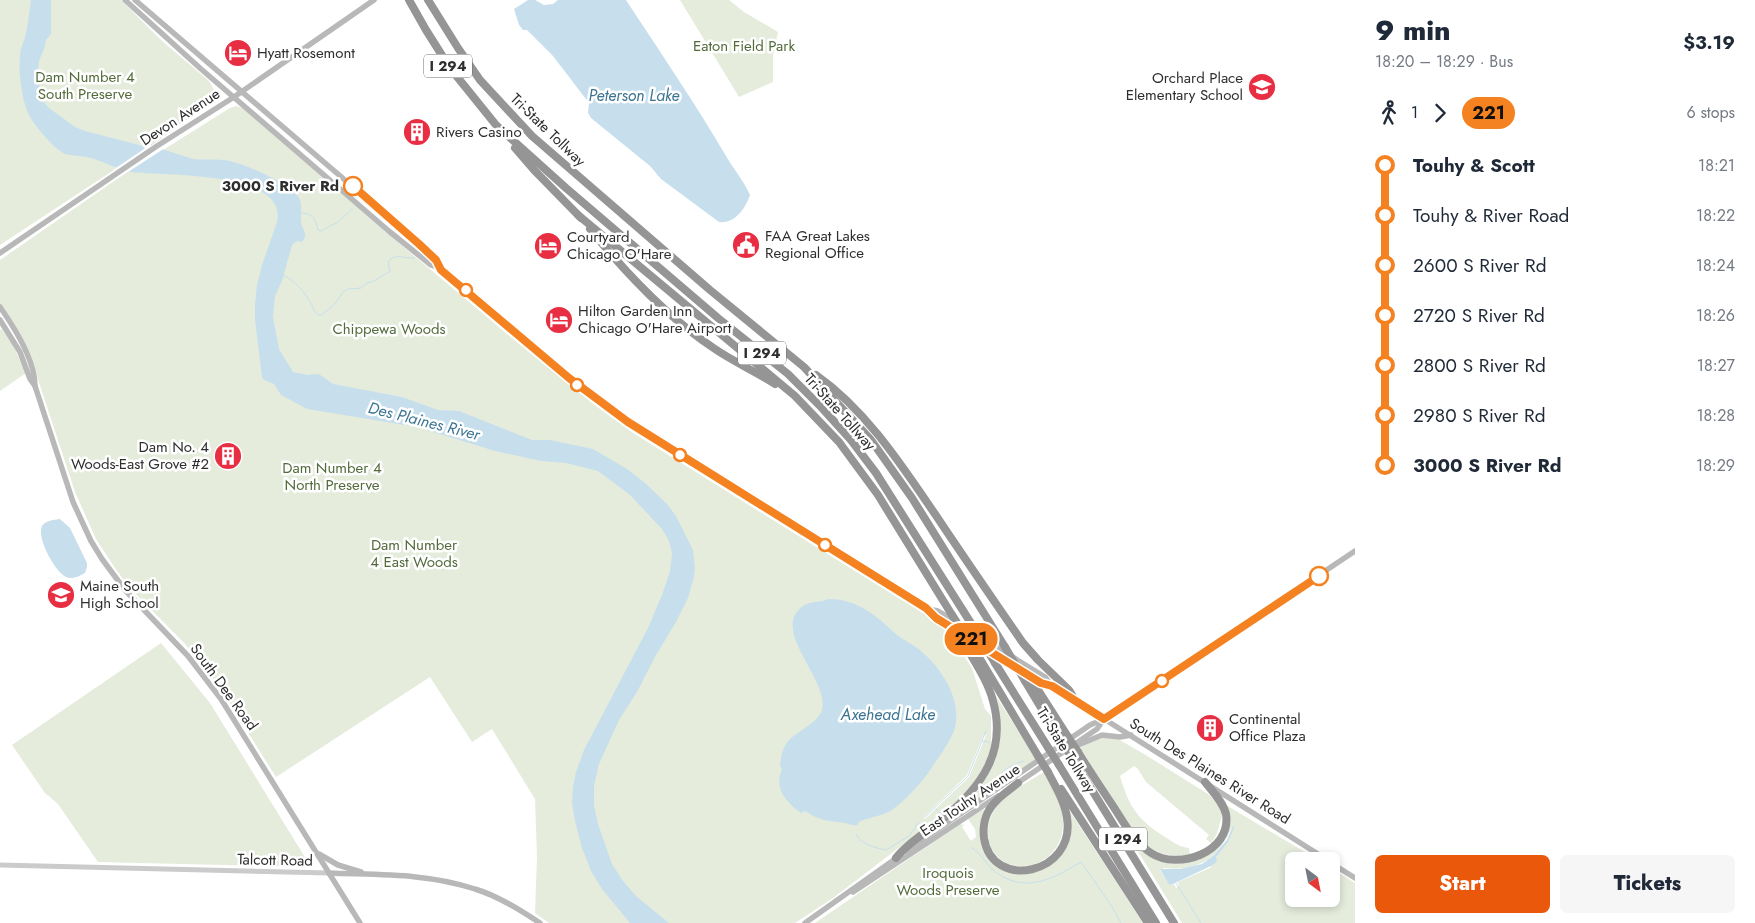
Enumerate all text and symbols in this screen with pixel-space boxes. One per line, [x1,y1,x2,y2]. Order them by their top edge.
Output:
text: 9 min [1375,10,1451,51]
text: $3.19 [1683,29,1735,56]
park label: Eaton Field Park [693,35,795,57]
hotel icon: Hyatt Rosemont [223,38,253,68]
place label: Hyatt Rosemont [257,42,355,64]
text: 18:20 – 18:29 · Bus [1375,50,1513,73]
road number: I 294 [424,54,472,78]
park label: Dam Number 4 South Preserve [35,66,135,105]
place label: Orchard Place Elementary School [1126,67,1243,106]
school or university icon: Orchard Place Elementary School [1247,72,1277,102]
street label: Devon Avenue [136,83,225,151]
water label: Peterson Lake [588,84,680,107]
street label: Tri-State Tollway [505,88,591,172]
icon: walk [1375,99,1403,127]
icon: forward [1426,99,1454,127]
text: 221 [1472,100,1505,126]
text: 1 [1411,101,1418,124]
text: 6 stops [1686,101,1735,124]
building icon: Rivers Casino [402,117,432,147]
place label: Rivers Casino [436,121,522,143]
text: Touhy & Scott [1413,152,1535,179]
text: 18:21 [1698,154,1735,177]
place label: 3000 S River Rd [222,175,339,197]
marker: 3000 S River Rd [343,176,363,196]
text: Touhy & River Road [1413,202,1569,229]
text: 18:22 [1696,204,1735,227]
place label: FAA Great Lakes Regional Office [765,225,870,264]
place label: Courtyard Chicago O'Hare [567,226,672,265]
public building icon: FAA Great Lakes Regional Office [731,230,761,260]
hotel icon: Courtyard Chicago O'Hare [533,231,563,261]
text: 2600 S River Rd [1413,252,1547,279]
text: 18:24 [1696,254,1735,277]
unlabelled marker [459,283,473,297]
place label: Hilton Garden Inn Chicago O'Hare Airport [578,300,732,339]
text: 2720 S River Rd [1413,302,1545,329]
text: 18:26 [1696,304,1735,327]
hotel icon: Hilton Garden Inn Chicago O'Hare Airport [544,305,574,335]
park label: Chippewa Woods [332,318,446,340]
road number: I 294 [738,342,786,364]
text: 2800 S River Rd [1413,352,1546,379]
text: 18:27 [1697,354,1735,377]
street label: Tri-State Tollway [799,368,881,456]
unlabelled marker [570,378,584,392]
water label: Des Plaines River [366,396,484,446]
text: 2980 S River Rd [1413,402,1545,429]
text: 18:28 [1696,404,1735,427]
place label: Dam No. 4 Woods-East Grove #2 [71,436,209,475]
building icon: Dam No. 4 Woods-East Grove #2 [213,441,243,471]
unlabelled marker [673,448,687,462]
text: 3000 S River Rd [1413,452,1562,479]
text: 18:29 [1696,454,1735,477]
park label: Dam Number 4 North Preserve [282,457,382,496]
park label: Dam Number 4 East Woods [370,534,458,573]
unlabelled marker [818,538,832,552]
unlabelled marker [1309,566,1329,586]
place label: Maine South High School [80,575,159,614]
school or university icon: Maine South High School [46,580,76,610]
line badge: 221 [942,623,1000,655]
text: 221 [955,626,987,652]
street label: South Dee Road [185,639,263,735]
unlabelled marker [1155,674,1169,688]
water label: Axehead Lake [840,703,935,726]
street label: Tri-State Tollway [1031,703,1101,797]
place label: Continental Office Plaza [1229,708,1306,747]
street label: South Des Plaines River Road [1125,712,1295,830]
building icon: Continental Office Plaza [1195,713,1225,743]
street label: East Touhy Avenue [915,758,1025,842]
road number: I 294 [1099,828,1147,851]
street label: Talcott Road [237,848,313,872]
north arrow [1285,852,1340,908]
map controls [1285,852,1340,907]
button: Start [1375,855,1550,913]
button: Tickets [1560,855,1735,913]
park label: Iroquois Woods Preserve [896,862,1000,901]

